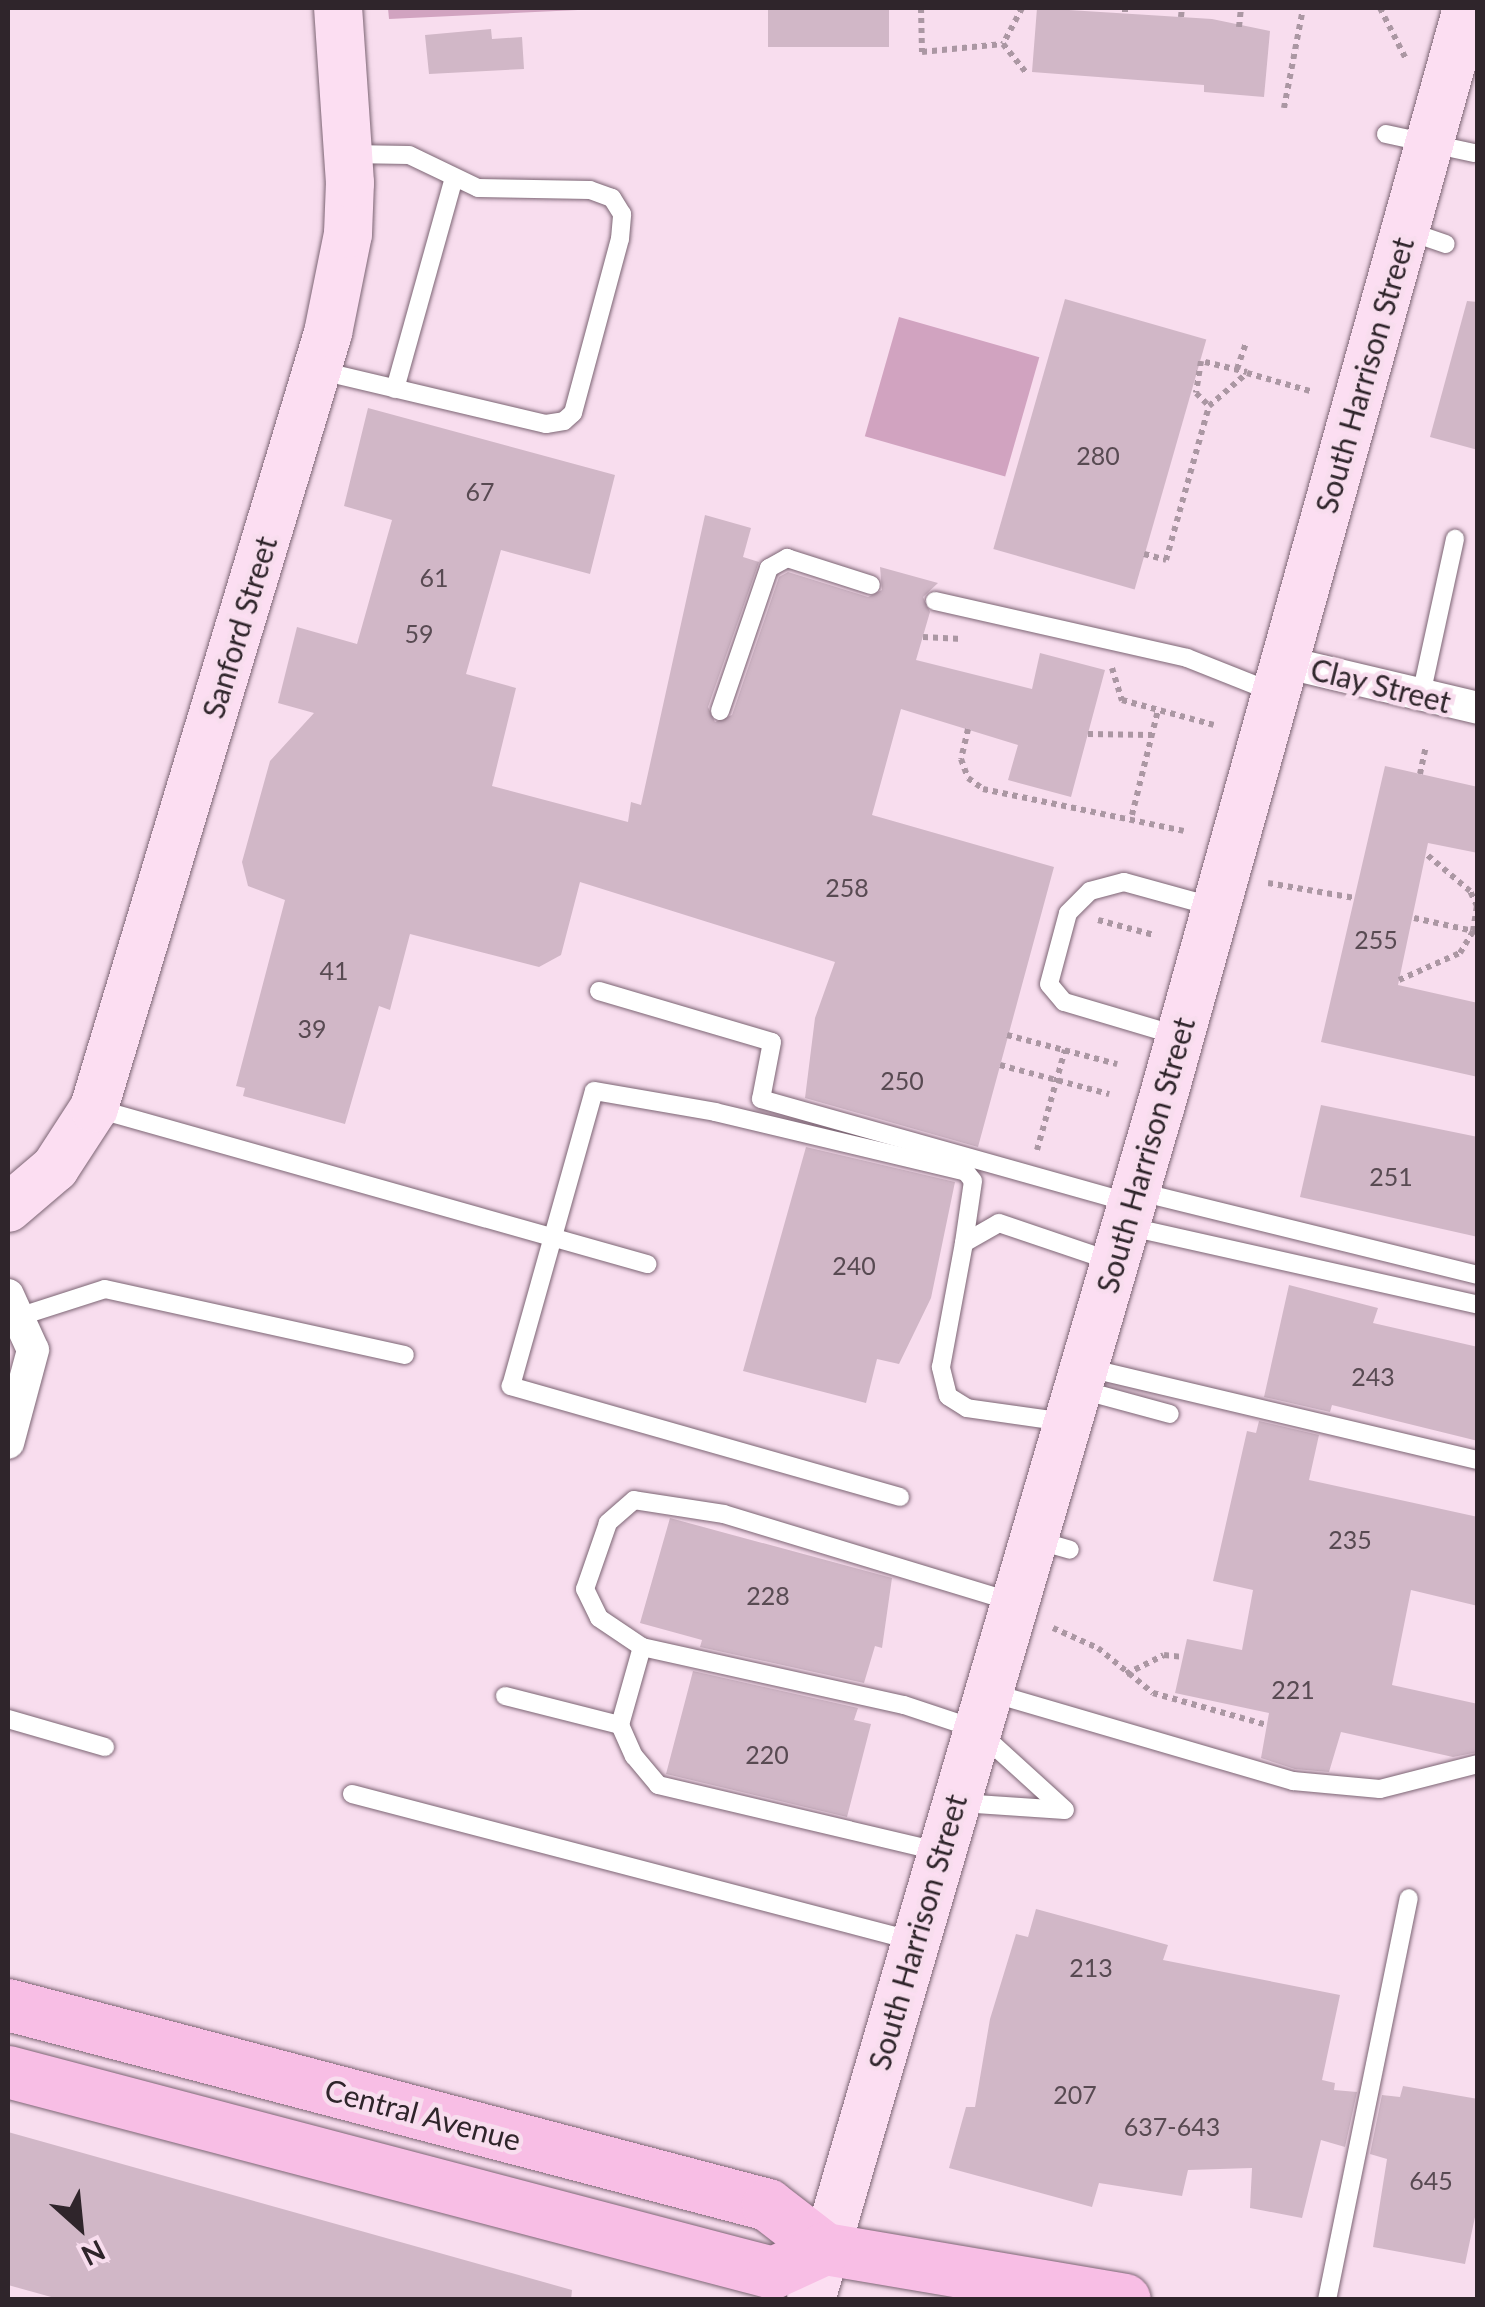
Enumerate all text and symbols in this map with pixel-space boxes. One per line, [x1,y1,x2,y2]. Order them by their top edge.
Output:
street label: South Harrison Street [1307,233,1421,517]
house number: 280 [1076,440,1120,470]
house number: 67 [466,476,494,506]
street label: Sanford Street [194,532,284,722]
house number: 61 [420,562,448,592]
house number: 59 [405,618,433,648]
street label: Clay Street [1307,650,1455,720]
house number: 258 [825,872,869,902]
house number: 255 [1354,924,1398,954]
house number: 41 [320,955,348,985]
house number: 39 [298,1013,326,1043]
street label: South Harrison Street [1088,1013,1202,1297]
house number: 250 [880,1065,924,1095]
house number: 251 [1369,1161,1413,1191]
house number: 240 [832,1250,876,1280]
house number: 243 [1351,1361,1395,1391]
house number: 235 [1328,1524,1372,1554]
house number: 228 [746,1580,790,1610]
house number: 221 [1271,1674,1315,1704]
house number: 220 [745,1739,789,1769]
street label: South Harrison Street [860,1790,974,2074]
house number: 213 [1069,1952,1113,1982]
street label: Central Avenue [321,2070,525,2158]
house number: 207 [1053,2079,1097,2109]
house number: 637-643 [1124,2111,1220,2141]
house number: 645 [1409,2165,1453,2195]
north arrow [30,2177,130,2277]
text: N [76,2234,111,2274]

